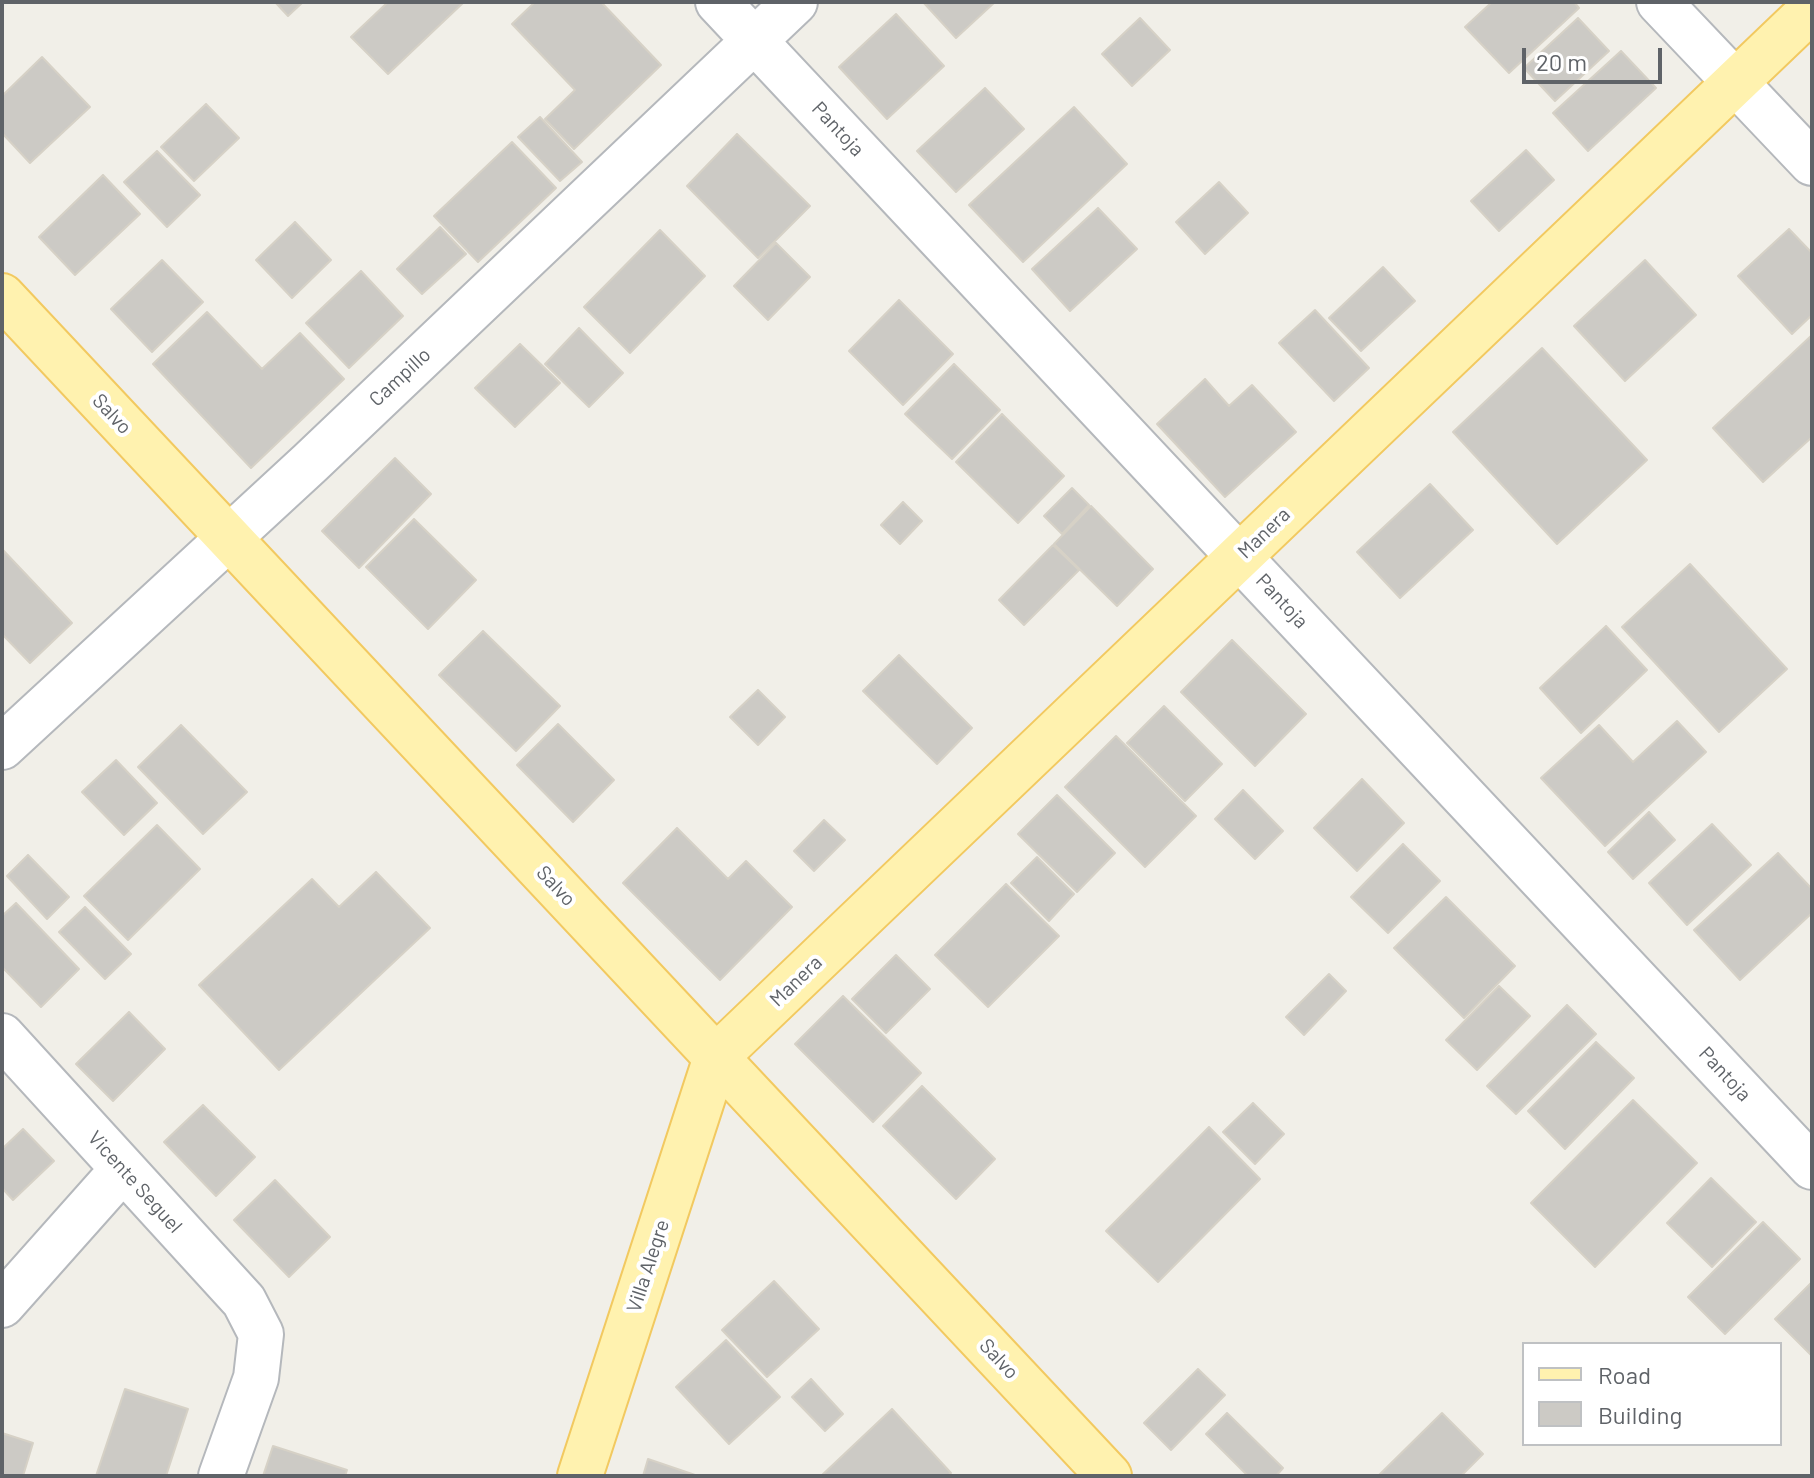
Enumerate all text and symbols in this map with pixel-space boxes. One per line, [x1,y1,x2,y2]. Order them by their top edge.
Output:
scale bar [1526,32,1666,82]
text: 20 m [1536,47,1587,76]
street label: Pantoja [807,97,869,161]
street label: Campillo [364,343,436,411]
street label: Salvo [87,389,137,439]
street label: Manera [1233,502,1295,564]
street label: Pantoja [1251,569,1313,633]
street label: Salvo [531,861,581,911]
street label: Manera [765,950,827,1012]
street label: Pantoja [1694,1042,1756,1106]
street label: Vicente Seguel [83,1126,187,1238]
street label: Villa Alegre [622,1217,674,1315]
street label: Salvo [974,1334,1024,1384]
legend [1522,1342,1782,1446]
text: Road [1598,1360,1651,1389]
text: Building [1598,1400,1682,1429]

